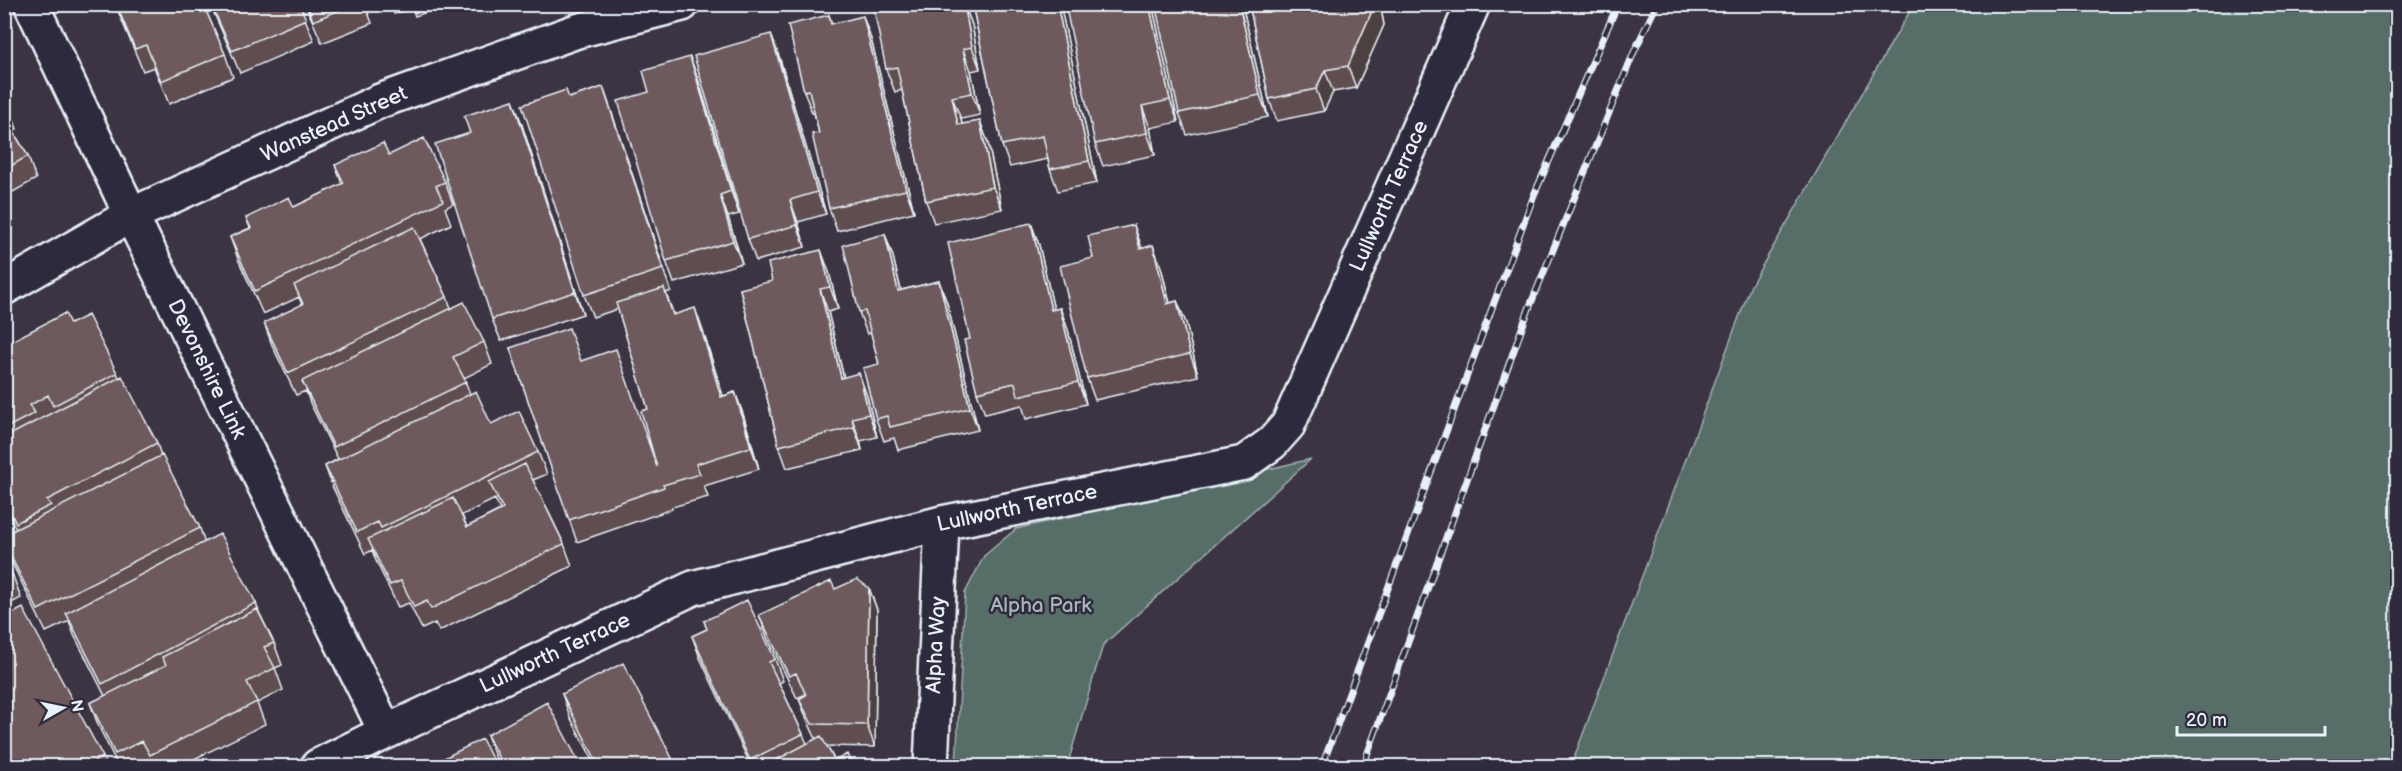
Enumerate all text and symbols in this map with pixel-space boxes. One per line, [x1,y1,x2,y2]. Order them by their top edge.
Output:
street label: Wanstead Street [257,80,411,167]
street label: Lullworth Terrace [1344,116,1434,276]
street label: Devonshire Link [162,295,252,444]
street label: Lullworth Terrace [935,479,1099,537]
park label: Alpha Park [991,593,1092,618]
street label: Alpha Way [921,595,951,694]
street label: Lullworth Terrace [476,607,634,699]
north arrow [33,678,93,738]
text: N [66,698,87,713]
scale bar [2177,699,2326,737]
text: 20 m [2186,710,2227,731]

